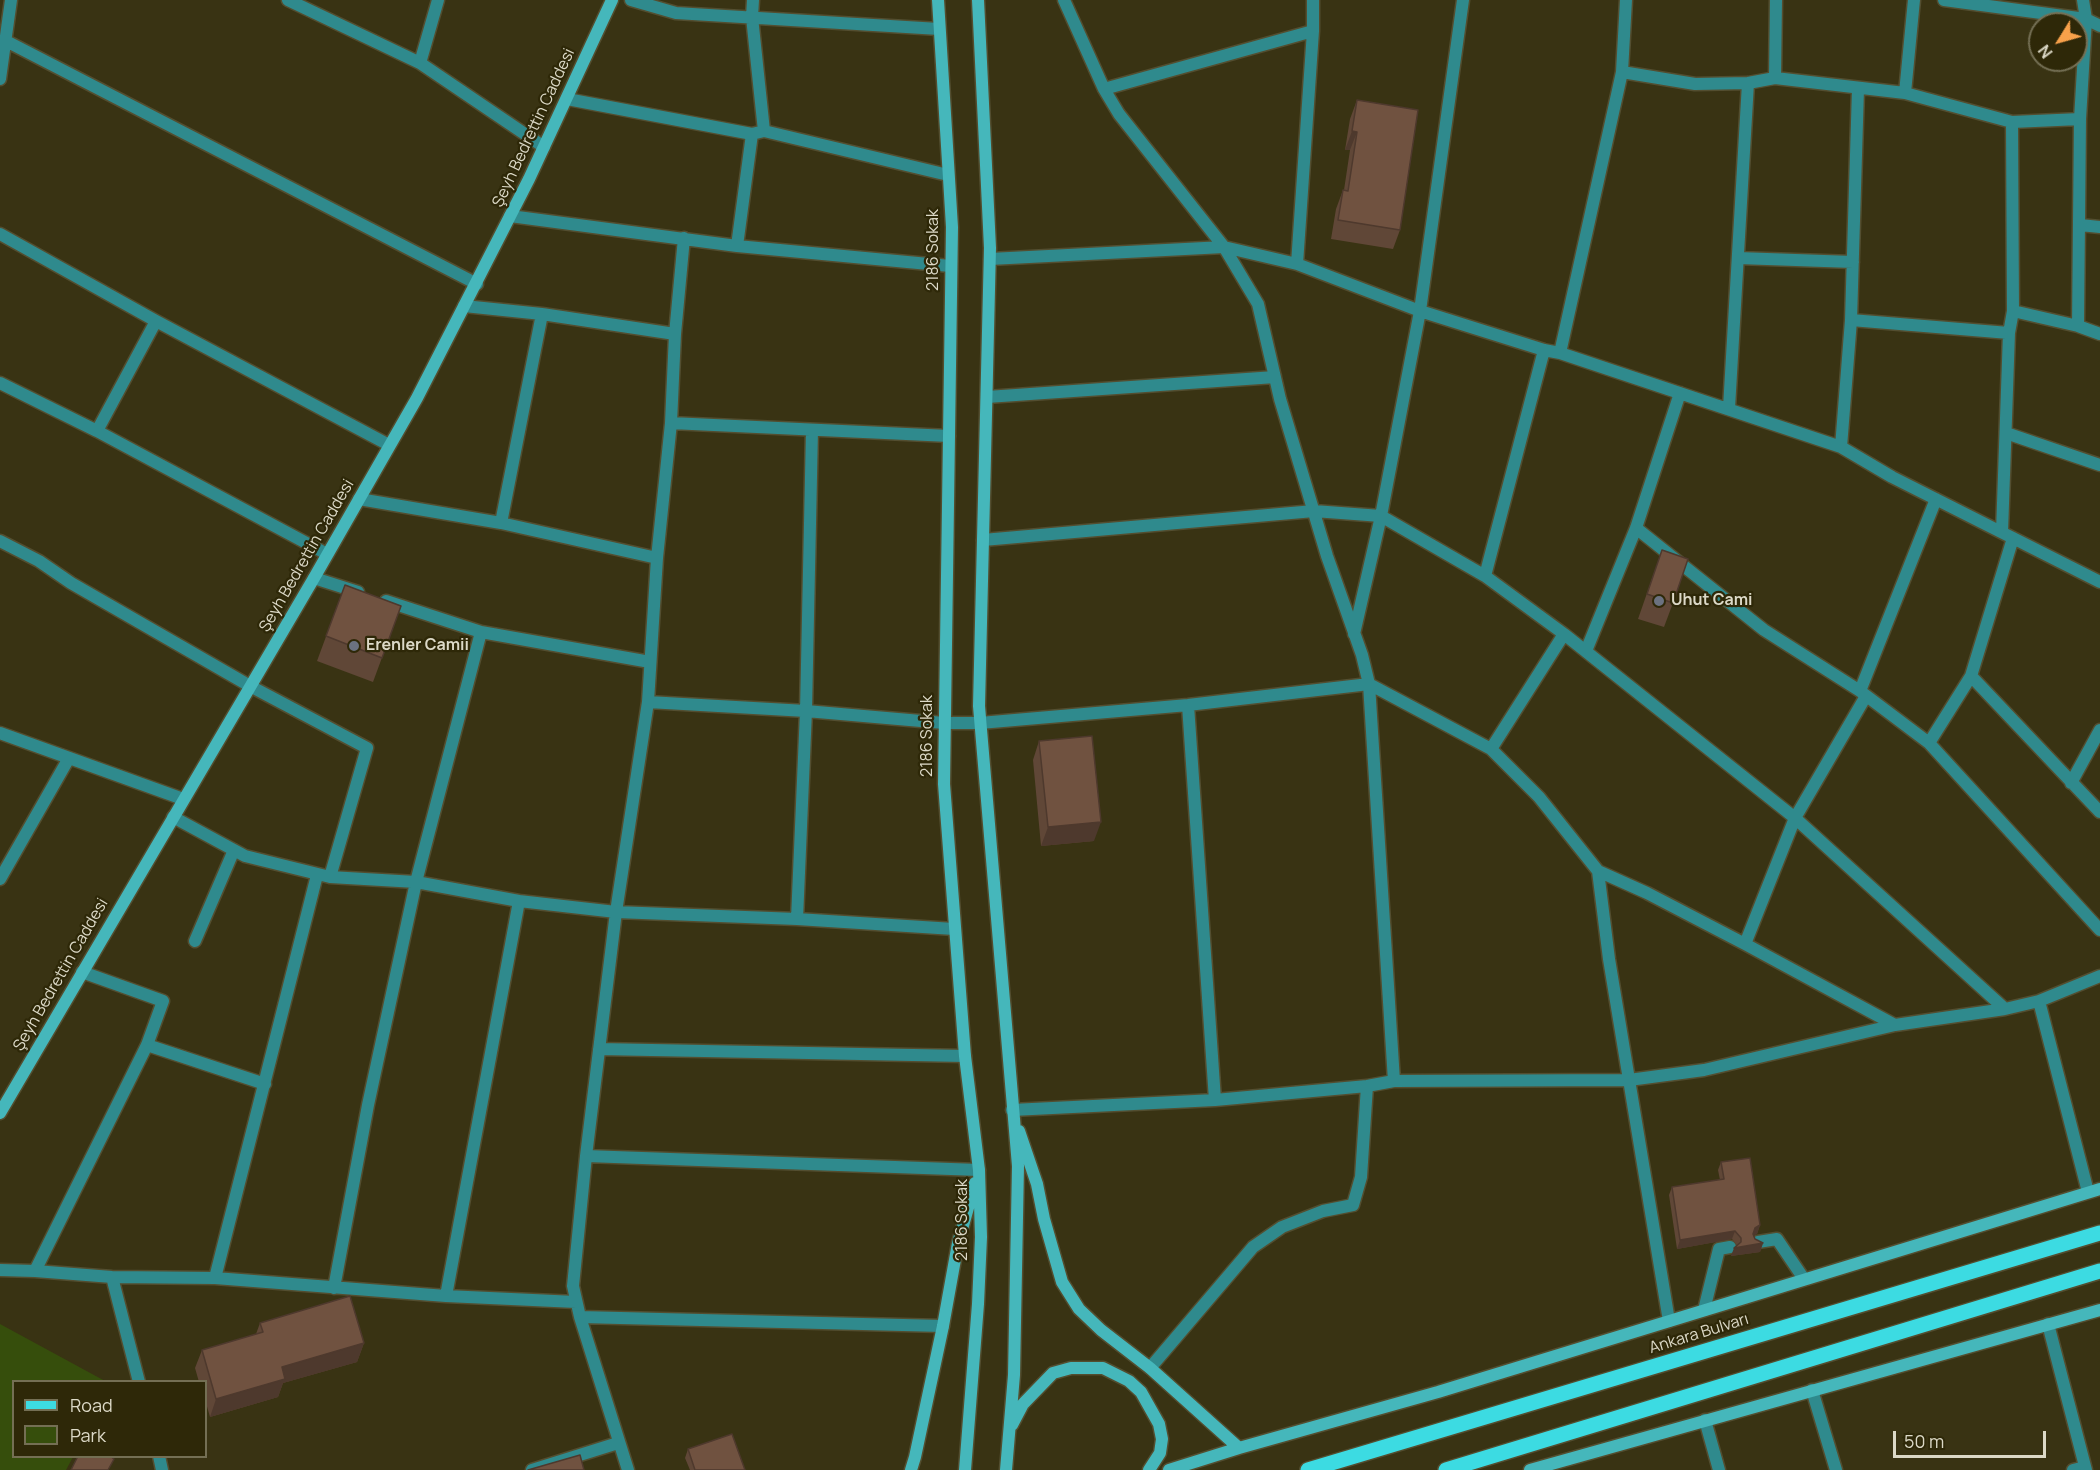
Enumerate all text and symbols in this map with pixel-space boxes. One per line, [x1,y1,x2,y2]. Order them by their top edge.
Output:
north arrow [2028,12,2088,72]
text: N [2033,40,2057,63]
street label: Şeyh Bedrettin Caddesi [489,46,579,210]
street label: 2186 Sokak [924,209,944,291]
street label: Şeyh Bedrettin Caddesi [255,476,359,636]
place label: Uhut Cami [1671,591,1753,611]
marker: Uhut Cami [1652,594,1666,608]
place label: Erenler Camii [366,636,469,656]
marker: Erenler Camii [347,639,361,653]
street label: 2186 Sokak [918,695,938,777]
street label: Şeyh Bedrettin Caddesi [9,895,113,1055]
street label: 2186 Sokak [953,1179,973,1261]
street label: Ankara Bulvarı [1647,1310,1751,1358]
legend [12,1380,207,1458]
text: Road [70,1393,113,1417]
scale bar [1896,1419,2049,1457]
text: Park [70,1423,106,1447]
text: 50 m [1904,1429,1944,1453]

